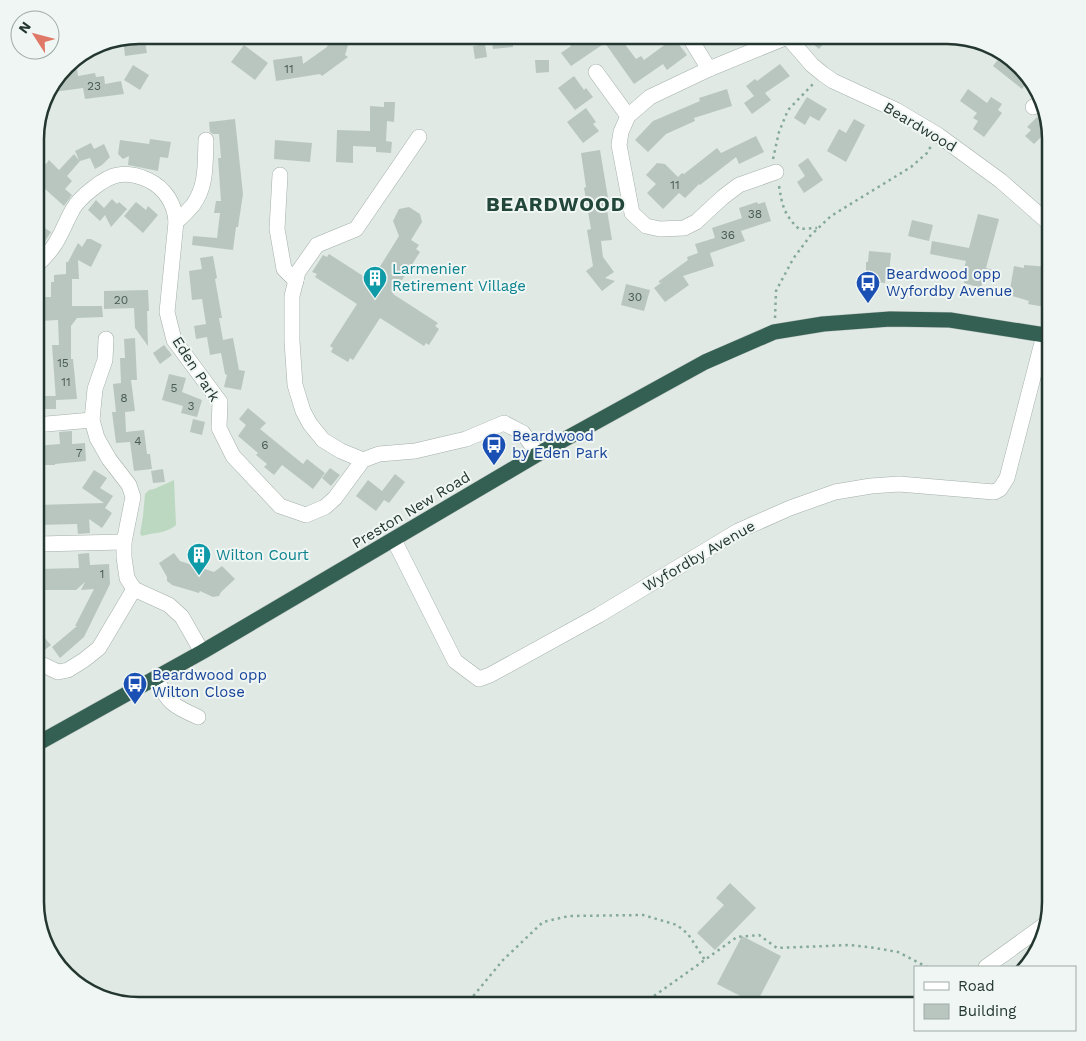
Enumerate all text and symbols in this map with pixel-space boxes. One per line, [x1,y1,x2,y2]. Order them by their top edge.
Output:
north arrow [10,10,60,60]
text: N [15,18,34,36]
house number: 11 [284,62,294,76]
house number: 23 [87,79,101,93]
street label: Beardwood [880,98,960,156]
house number: 11 [670,178,680,192]
district label: BEARDWOOD [486,192,626,216]
house number: 38 [748,207,762,221]
house number: 36 [721,228,735,242]
place label: Larmenier Retirement Village [392,260,526,295]
building icon: Larmenier Retirement Village [362,265,388,299]
place label: Beardwood opp Wyfordby Avenue [886,265,1012,300]
bus stop icon: Beardwood opp Wyfordby Avenue [855,270,881,304]
house number: 30 [628,290,642,304]
house number: 20 [114,293,128,307]
street label: Eden Park [168,333,224,405]
house number: 15 [57,356,69,370]
house number: 11 [61,375,71,389]
house number: 5 [171,381,178,395]
house number: 8 [120,391,128,405]
house number: 3 [188,399,195,413]
place label: Beardwood by Eden Park [512,427,608,462]
bus stop icon: Beardwood by Eden Park [481,432,507,466]
house number: 4 [134,434,142,448]
house number: 6 [261,438,269,452]
house number: 7 [76,446,83,460]
street label: Preston New Road [349,468,473,552]
street label: Wyfordby Avenue [640,517,758,595]
building icon: Wilton Court [186,542,212,576]
place label: Wilton Court [216,546,310,564]
house number: 1 [100,567,104,581]
place label: Beardwood opp Wilton Close [152,666,267,701]
bus stop icon: Beardwood opp Wilton Close [122,671,148,705]
legend [914,966,1076,1031]
text: Road [958,977,995,995]
text: Building [958,1002,1016,1020]

